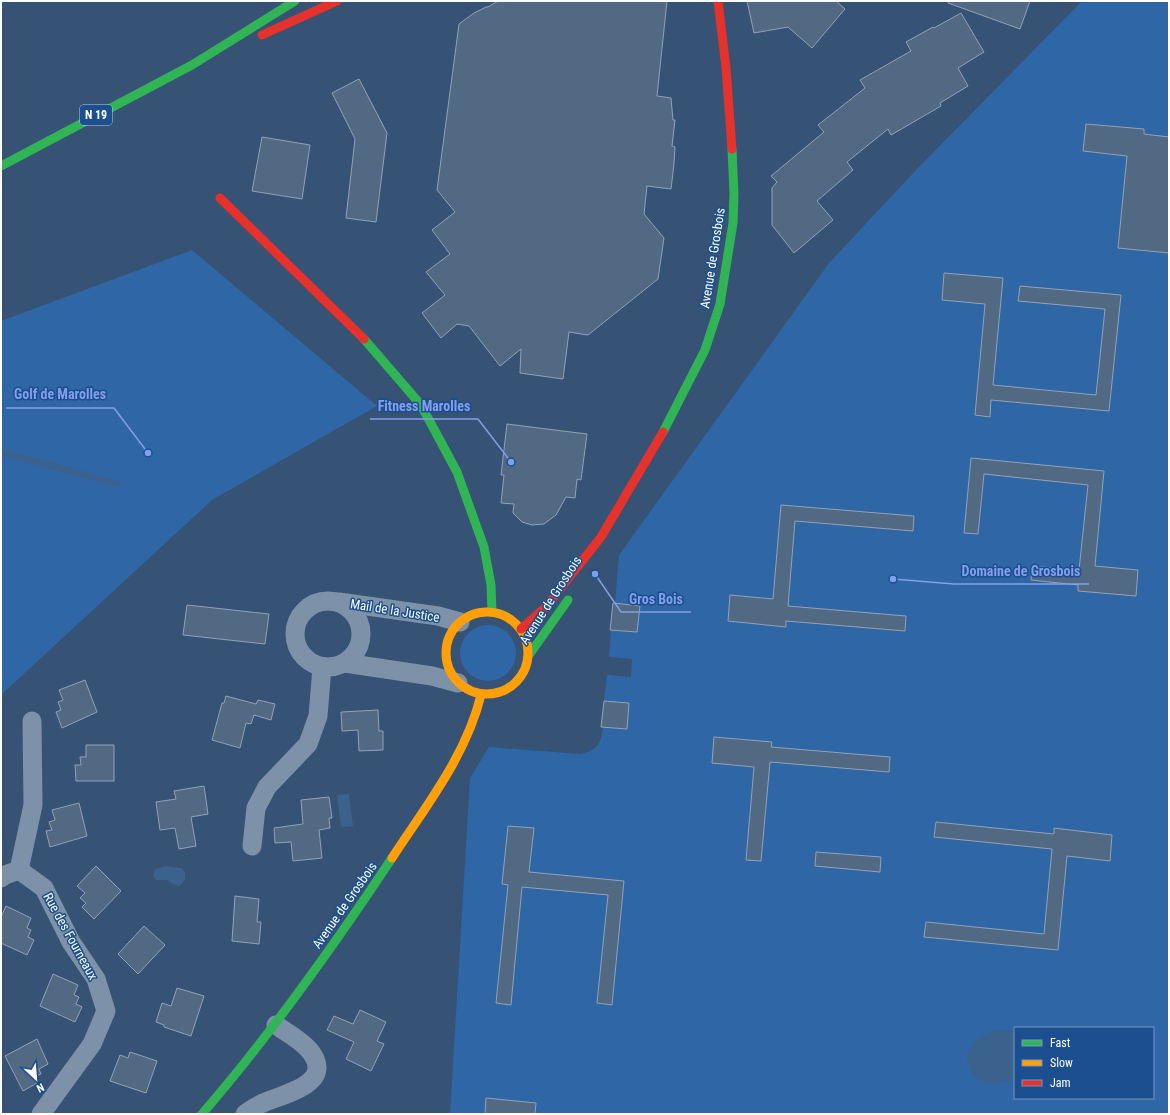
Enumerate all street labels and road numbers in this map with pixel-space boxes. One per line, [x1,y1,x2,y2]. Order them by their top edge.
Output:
road number: N 19 [80,105,112,125]
street label: Avenue de Grosbois [697,207,728,310]
street label: Avenue de Grosbois [516,553,584,647]
street label: Mail de la Justice [349,596,441,625]
street label: Avenue de Grosbois [309,859,380,951]
street label: Rue des Fourneaux [40,890,101,983]

